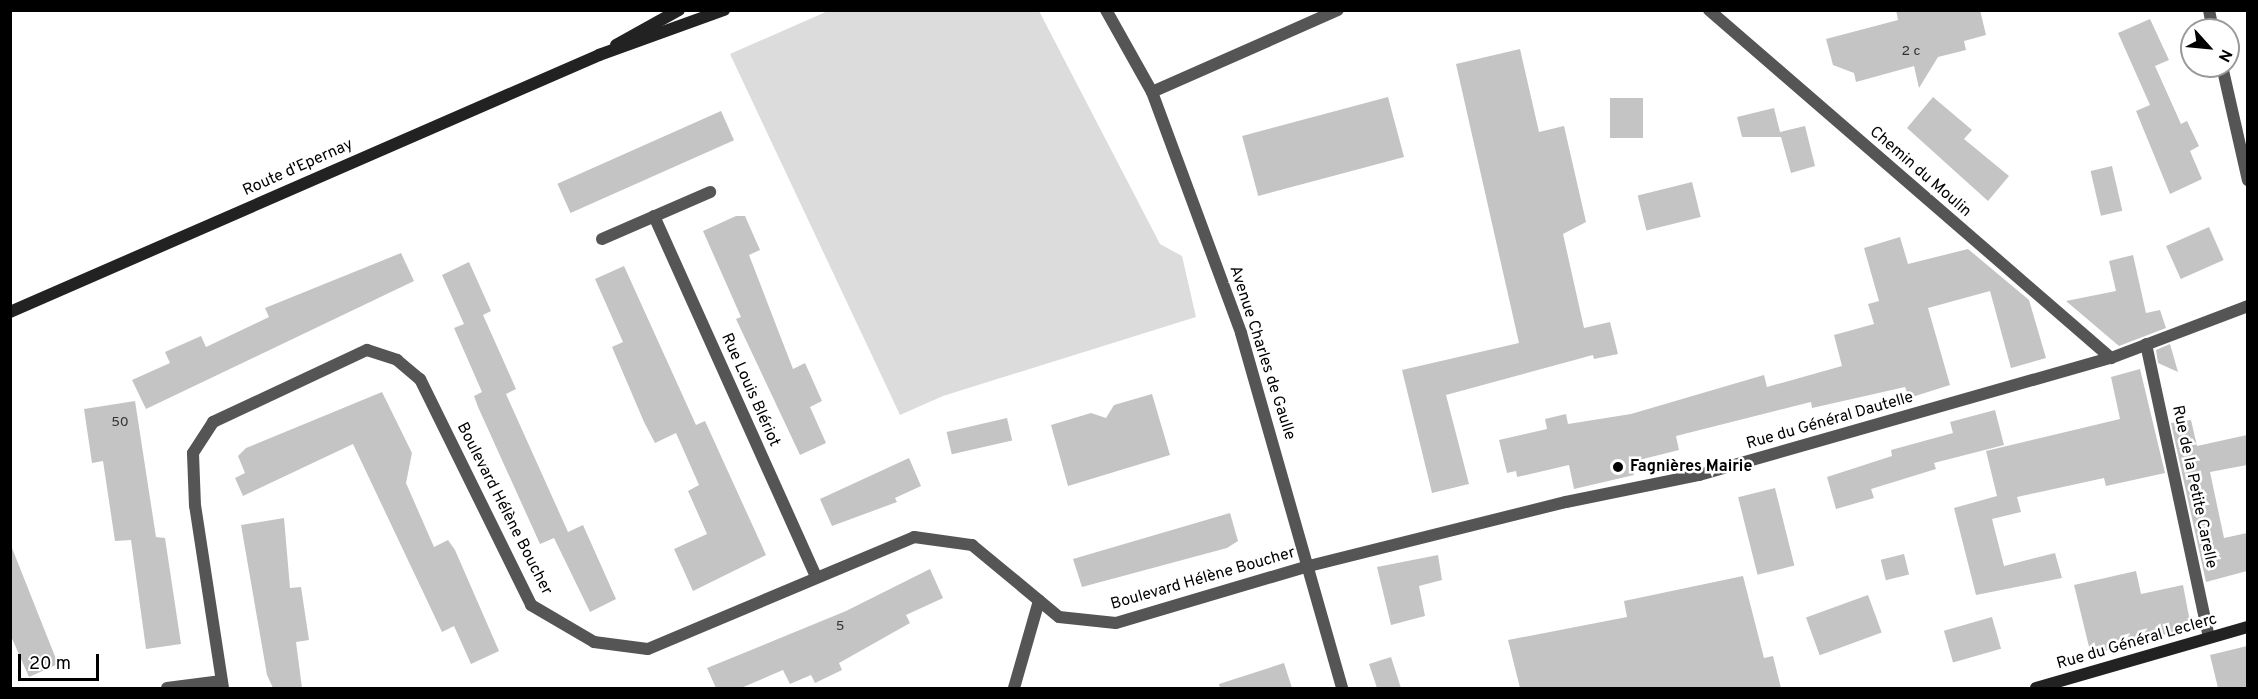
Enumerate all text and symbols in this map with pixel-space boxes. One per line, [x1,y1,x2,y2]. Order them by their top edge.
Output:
north arrow [2180,18,2240,78]
house number: 2 c [1902,44,1920,60]
text: N [2213,46,2236,65]
street label: Chemin du Moulin [1865,123,1975,221]
street label: Route d'Epernay [240,135,356,201]
street label: Avenue Charles de Gaulle [1225,263,1299,443]
street label: Rue Louis Blériot [716,330,784,450]
street label: Rue du Général Dautelle [1744,388,1916,454]
street label: Rue de la Petite Carelle [2167,404,2221,570]
house number: 50 [111,415,129,431]
street label: Boulevard Hélène Boucher [452,419,556,599]
place label: Fagnières Mairie [1630,457,1752,477]
marker: Fagnières Mairie [1611,460,1625,474]
street label: Boulevard Hélène Boucher [1108,543,1298,615]
street label: Rue du Général Leclerc [2055,610,2219,674]
house number: 5 [836,619,844,635]
scale bar [21,642,102,680]
text: 20 m [29,653,71,676]

